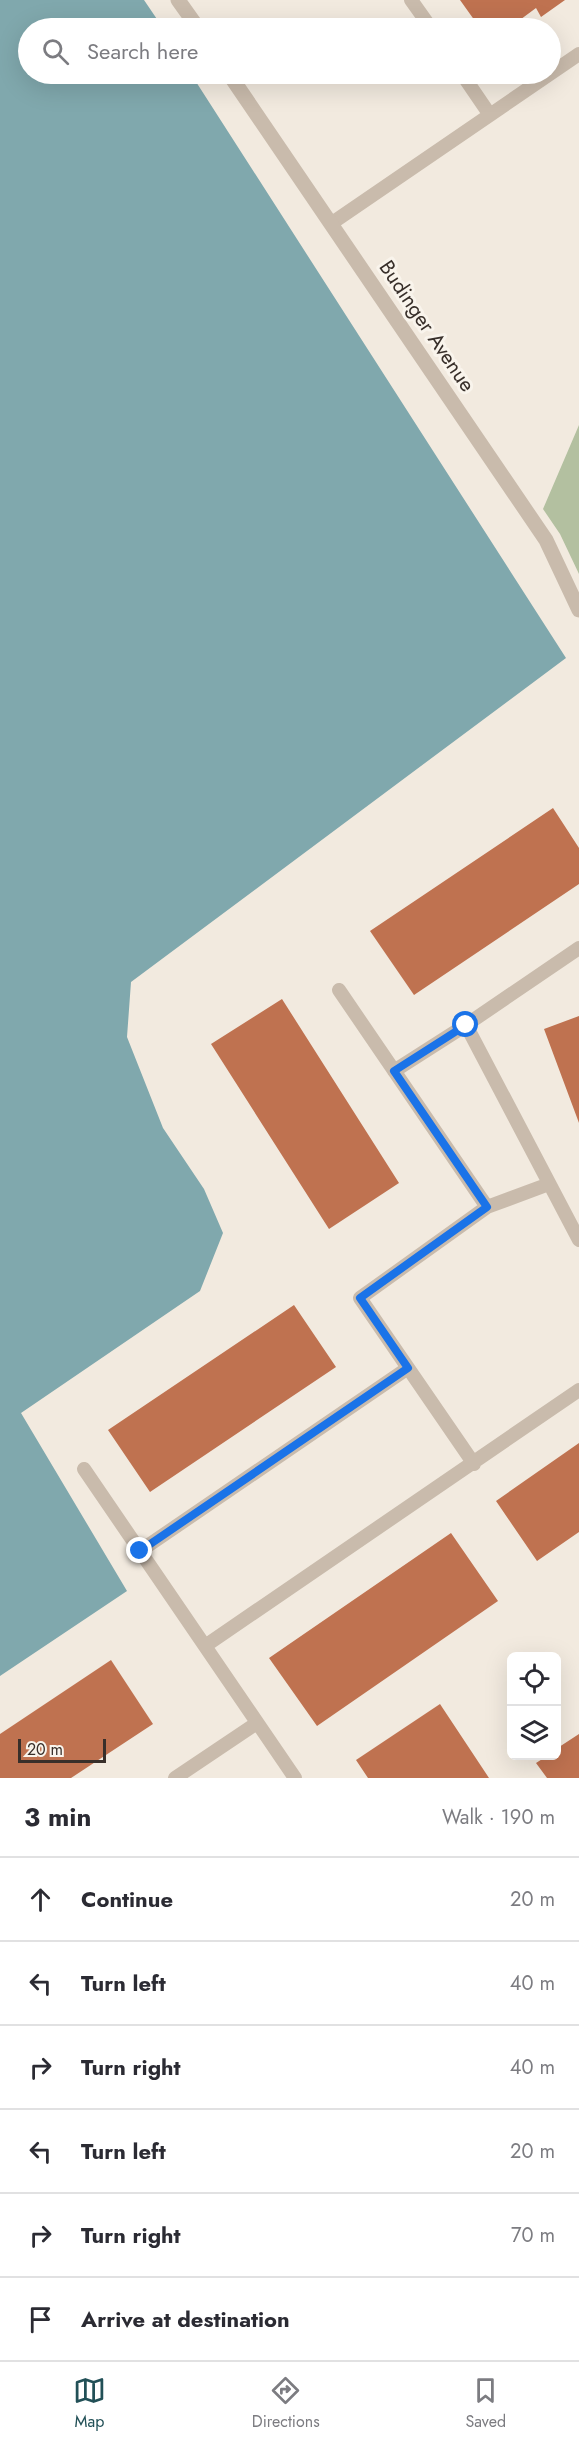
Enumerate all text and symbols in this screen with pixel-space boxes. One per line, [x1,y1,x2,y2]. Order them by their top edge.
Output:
search box [18,18,561,84]
icon: search [39,35,72,68]
text: Search here [87,35,198,67]
street label: Budinger Avenue [372,254,482,398]
route start [452,1011,478,1037]
route end [126,1537,152,1563]
map controls [507,1652,561,1760]
button: locate [507,1652,561,1706]
button: layers [507,1706,561,1760]
scale bar [18,1736,106,1764]
text: 20 m [27,1738,63,1761]
text: 3 min [24,1798,91,1836]
text: Walk · 190 m [442,1803,555,1832]
icon: ahead [24,1883,57,1916]
text: Continue [81,1883,173,1915]
text: 20 m [510,1885,555,1914]
icon: left [24,1967,57,2000]
text: Turn left [81,1967,166,1999]
text: 40 m [510,1969,555,1998]
icon: right [24,2051,57,2084]
text: Turn right [81,2051,181,2083]
text: 40 m [510,2053,555,2082]
icon: left [24,2135,57,2168]
text: Turn left [81,2135,166,2167]
text: 20 m [510,2137,555,2166]
icon: right [24,2219,57,2252]
text: Turn right [81,2219,181,2251]
text: 70 m [511,2221,555,2250]
icon: arrive [24,2303,57,2336]
text: Arrive at destination [81,2303,290,2335]
tab: Map [73,2374,106,2433]
tab: Directions [252,2374,320,2433]
tab: Saved [465,2374,506,2433]

